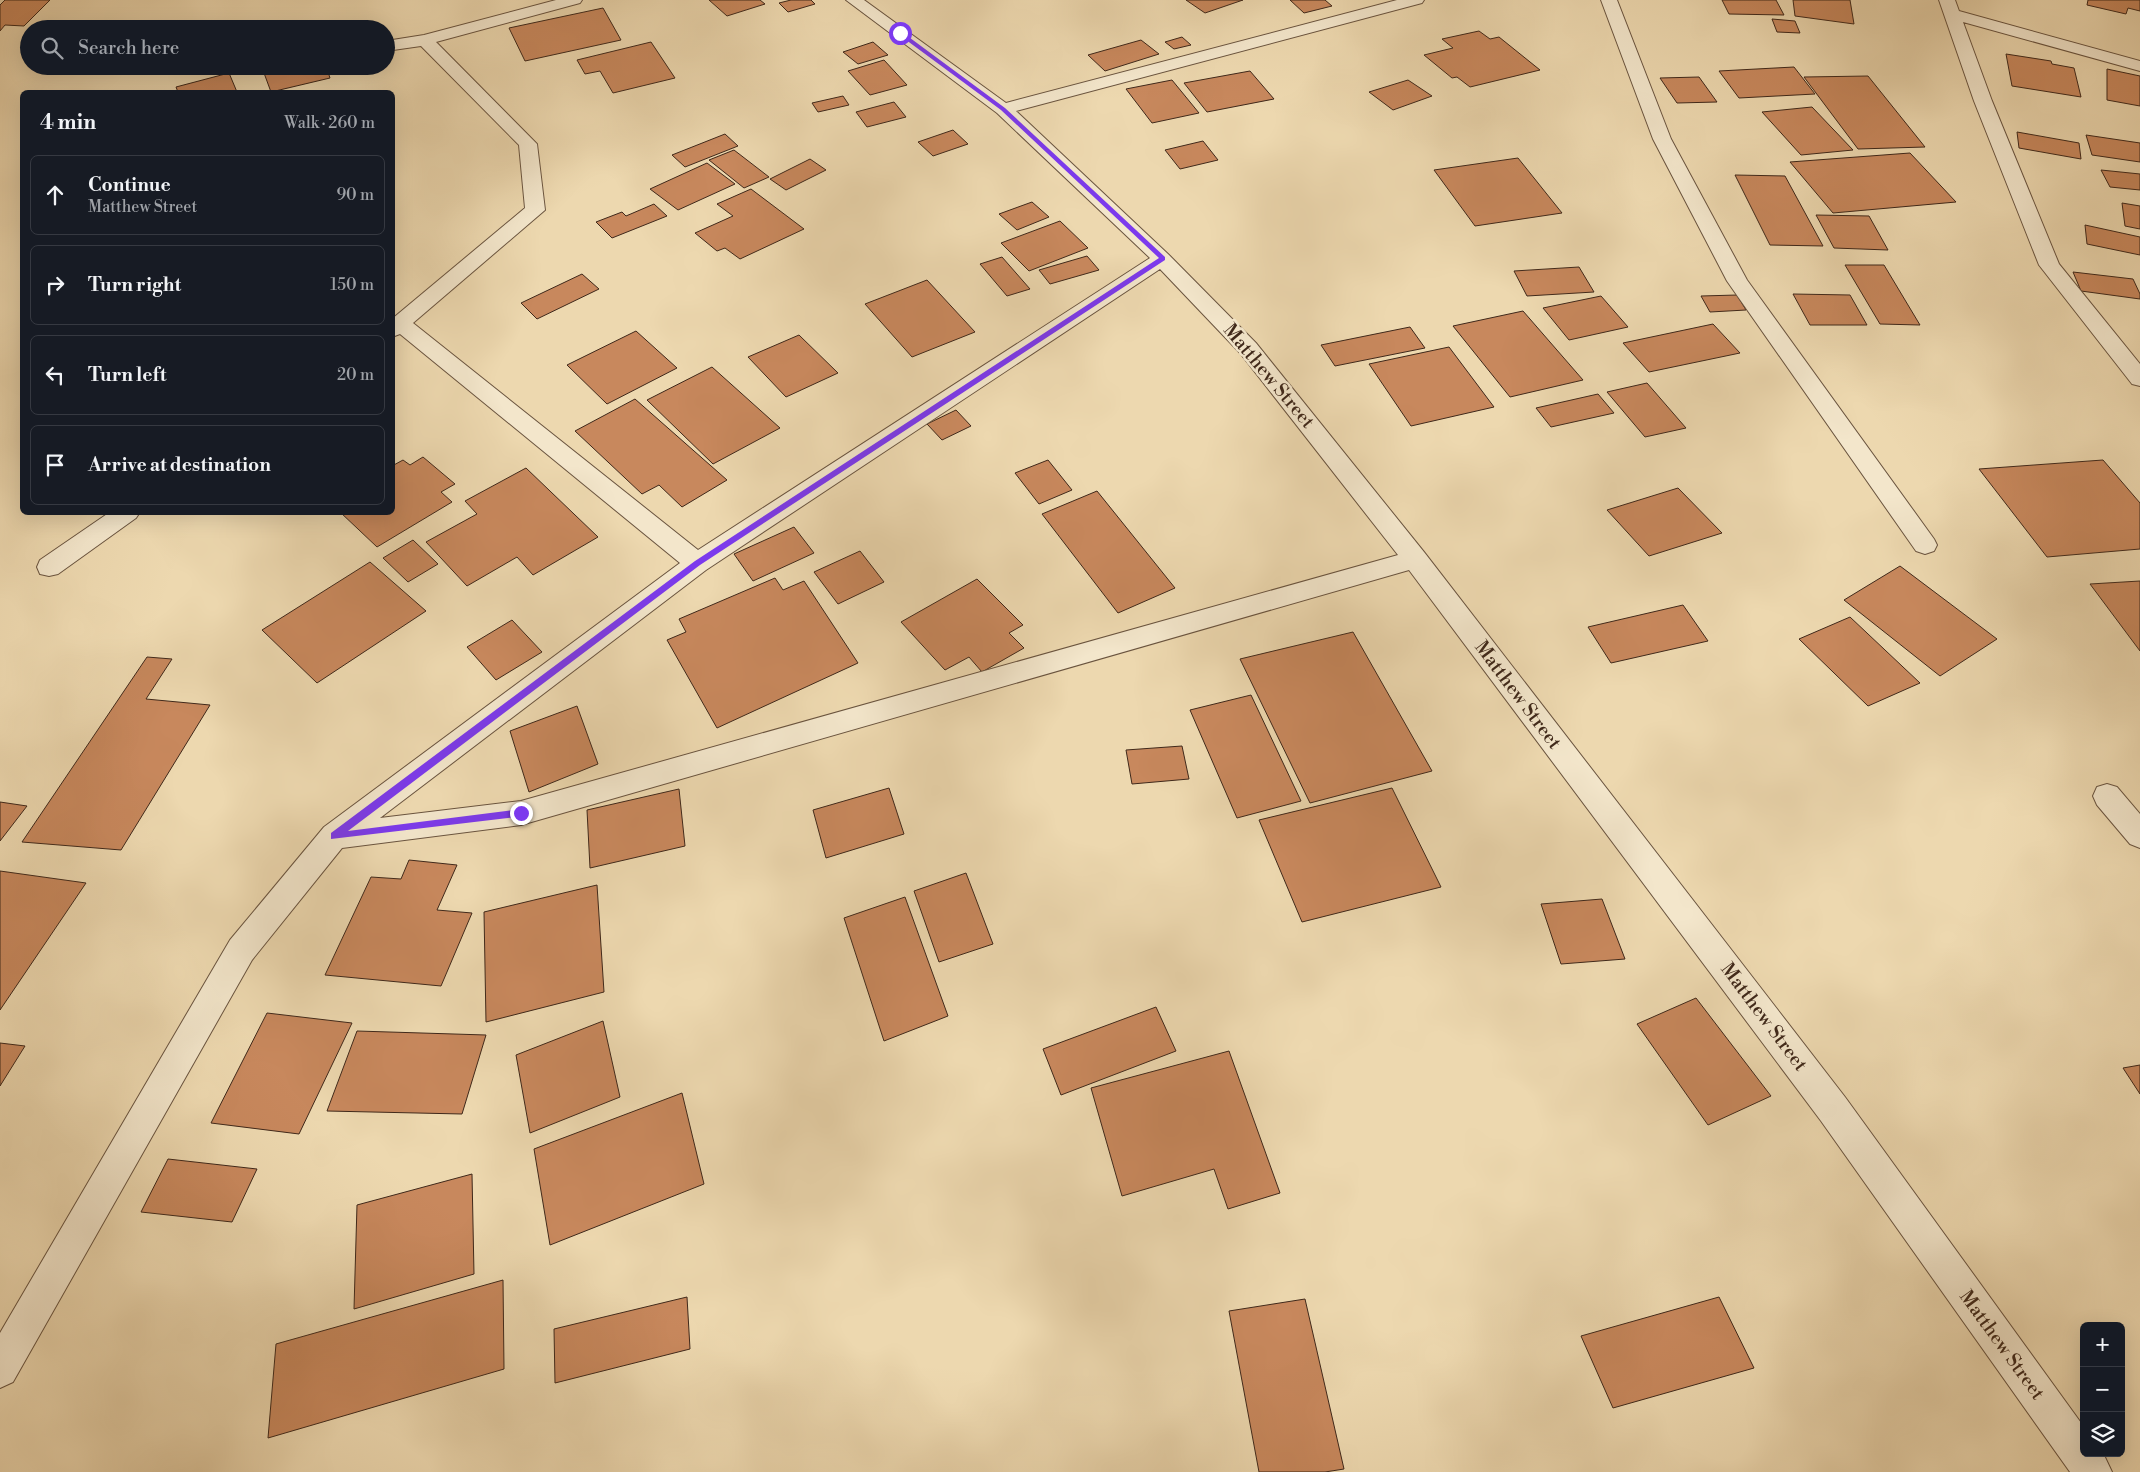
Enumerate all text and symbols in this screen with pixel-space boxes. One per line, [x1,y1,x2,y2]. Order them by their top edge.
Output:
search box [20,20,395,75]
route start [889,22,912,45]
icon: search [38,34,66,62]
text: Search here [78,36,179,60]
text: 4 min [40,110,96,136]
text: Walk · 260 m [284,113,375,133]
text: Continue [88,173,171,197]
icon: ahead [41,181,69,209]
text: 90 m [336,185,374,205]
text: Matthew Street [88,197,197,217]
icon: right [41,271,69,299]
text: Turn right [88,273,181,297]
text: 150 m [330,275,374,295]
street label: Matthew Street [1218,319,1320,434]
icon: left [41,361,69,389]
text: Turn left [88,363,167,387]
text: 20 m [337,365,374,385]
icon: arrive [41,451,69,479]
text: Arrive at destination [88,453,271,477]
street label: Matthew Street [1469,636,1567,754]
route end [510,802,533,825]
street label: Matthew Street [1715,958,1813,1076]
street label: Matthew Street [1954,1286,2050,1405]
map controls [2080,1322,2125,1457]
button: + [2080,1322,2125,1367]
button: − [2080,1367,2125,1412]
button: layers [2080,1412,2125,1457]

